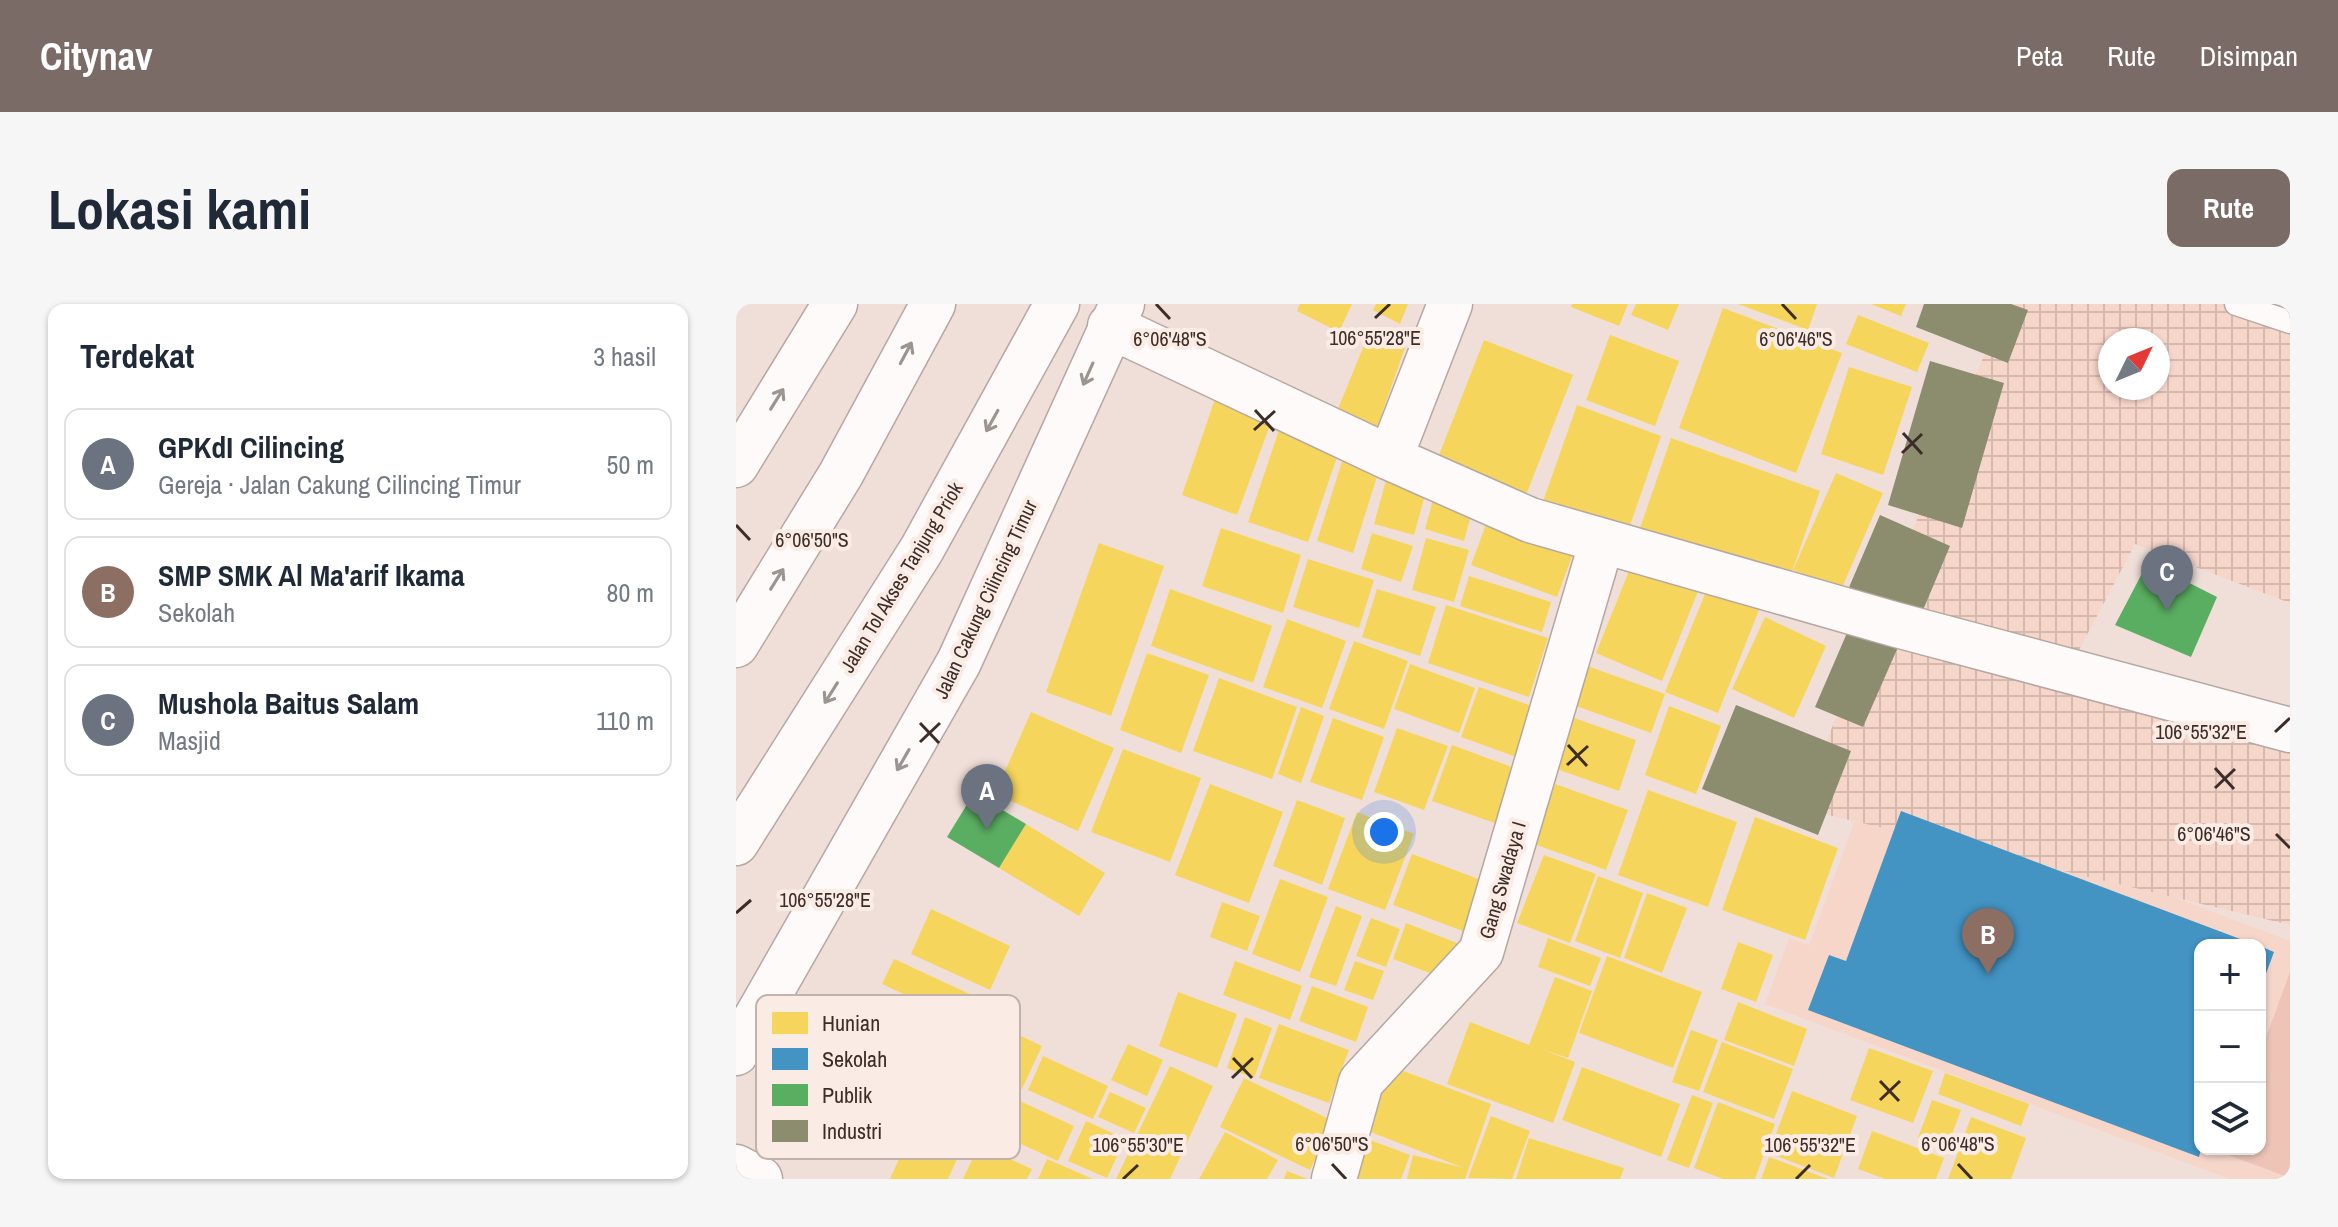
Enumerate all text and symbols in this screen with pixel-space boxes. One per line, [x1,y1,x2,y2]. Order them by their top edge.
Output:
text: Citynav [40,31,153,82]
text: Peta [2016,37,2063,75]
text: Rute [2107,37,2156,75]
text: Disimpan [2200,37,2298,75]
button: Rute [2167,169,2290,247]
text: Lokasi kami [48,171,311,246]
text: 106°55'28"E [1329,324,1421,351]
text: 6°06'48"S [1133,325,1207,352]
text: 6°06'46"S [1759,325,1833,352]
north arrow [2098,328,2170,400]
text: Terdekat [80,333,194,379]
text: 3 hasil [593,339,656,374]
one-way arrow [899,342,914,366]
one-way arrow [1080,362,1095,386]
one-way arrow [769,388,785,411]
one-way arrow [984,409,999,433]
text: GPKdI Cilincing [158,427,344,467]
text: A [100,447,116,482]
text: 50 m [607,447,654,482]
text: Gereja · Jalan Cakung Cilincing Timur [158,467,521,502]
street label: Jalan Tol Akses Tanjung Priok [833,476,969,677]
street label: Jalan Cakung Cilincing Timur [927,495,1043,703]
text: 6°06'50"S [775,526,849,553]
pin: C [2141,545,2193,611]
text: SMP SMK Al Ma'arif Ikama [158,555,465,595]
one-way arrow [769,568,785,591]
text: B [100,575,116,610]
text: 80 m [607,575,654,610]
text: Sekolah [158,595,235,630]
one-way arrow [822,681,838,704]
text: Mushola Baitus Salam [158,683,419,723]
text: C [100,703,116,738]
text: 110 m [596,703,654,738]
text: 106°55'32"E [2155,718,2247,745]
text: Masjid [158,723,221,758]
one-way arrow [895,748,911,771]
pin: A [961,764,1013,830]
your location [1364,812,1404,852]
street label: Gang Swadaya I [1472,818,1532,942]
text: 6°06'46"S [2177,820,2251,847]
text: 106°55'28"E [779,886,871,913]
pin: B [1962,908,2014,974]
map controls [2194,939,2266,1155]
button: + [2194,939,2266,1011]
legend [756,995,1020,1159]
text: Hunian [822,1008,880,1038]
button: − [2194,1011,2266,1083]
text: Sekolah [822,1044,887,1074]
text: Publik [822,1080,873,1110]
button: layers [2194,1083,2266,1155]
text: Industri [822,1116,882,1146]
text: 6°06'50"S [1295,1130,1369,1157]
text: 6°06'48"S [1921,1130,1995,1157]
text: 106°55'30"E [1092,1131,1184,1158]
text: 106°55'32"E [1764,1131,1856,1158]

